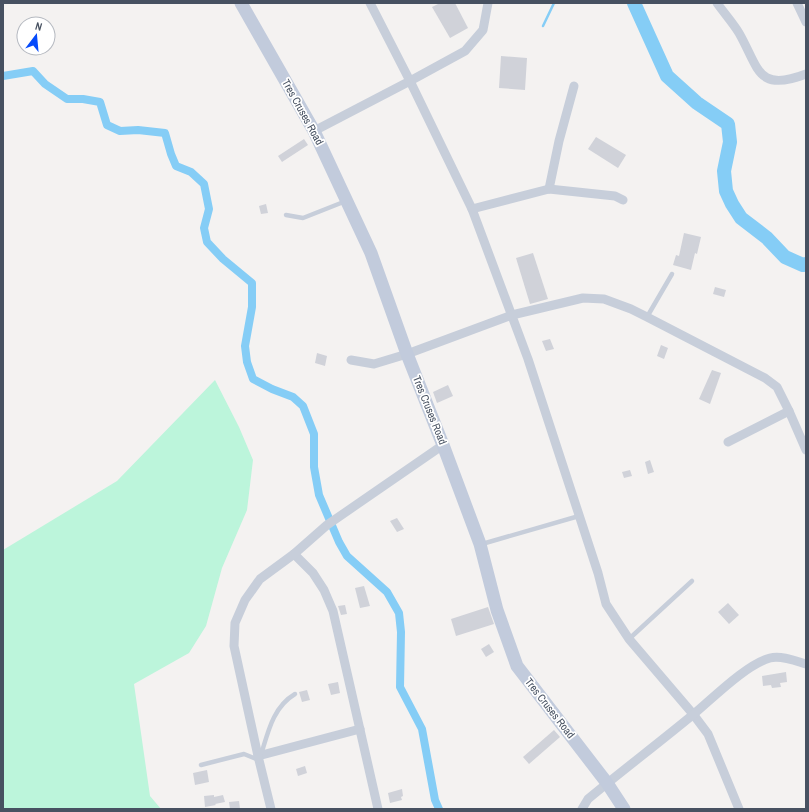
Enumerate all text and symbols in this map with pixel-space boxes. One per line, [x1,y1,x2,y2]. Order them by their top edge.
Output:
north arrow [16,16,56,56]
text: N [34,19,44,34]
street label: Tres Cruses Road [279,77,327,147]
street label: Tres Cruses Road [410,374,450,446]
street label: Tres Cruses Road [522,675,578,741]

